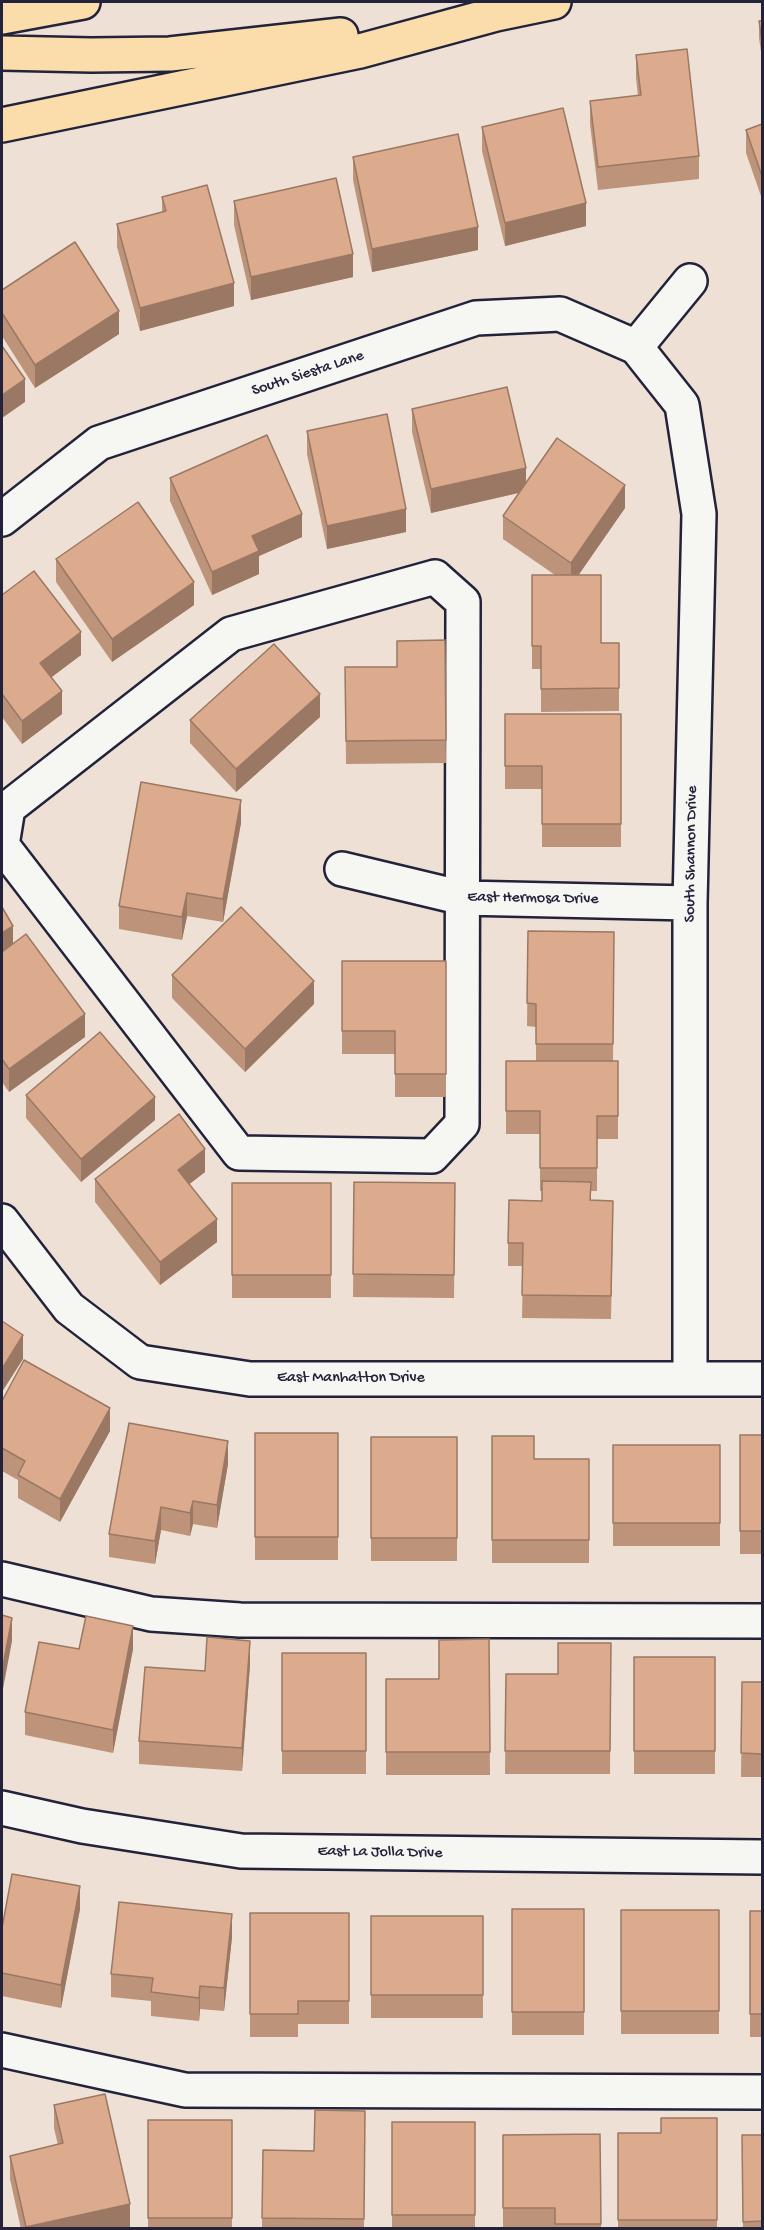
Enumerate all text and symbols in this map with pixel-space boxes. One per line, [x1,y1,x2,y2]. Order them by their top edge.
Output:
street label: South Siesta Lane [249,347,367,401]
street label: South Shannon Drive [681,785,703,923]
street label: East Hermosa Drive [467,888,599,910]
street label: East Manhatton Drive [277,1369,425,1389]
street label: East La Jolla Drive [317,1842,443,1864]

